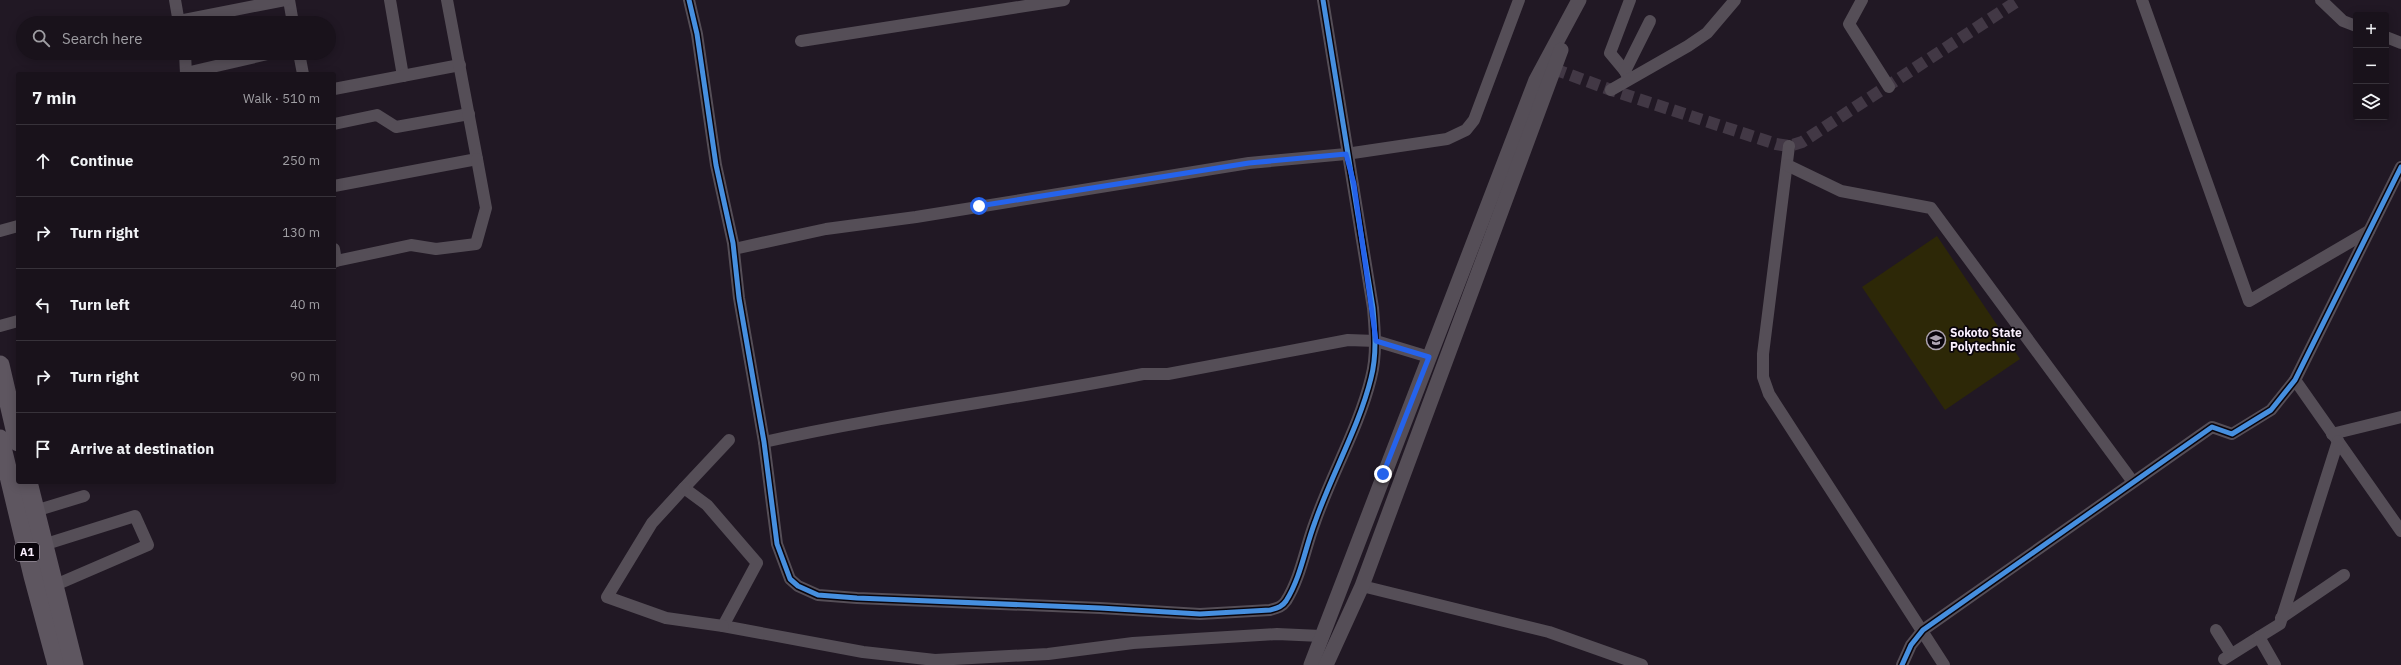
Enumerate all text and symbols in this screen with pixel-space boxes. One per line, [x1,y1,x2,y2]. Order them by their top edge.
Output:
map controls [2353,12,2389,120]
button: + [2353,12,2389,48]
search box [16,16,336,60]
icon: search [30,27,52,49]
text: Search here [62,29,142,48]
button: − [2353,48,2389,84]
button: layers [2353,84,2389,120]
text: 7 min [32,87,76,109]
text: Walk · 510 m [243,90,320,107]
icon: ahead [32,150,54,172]
text: Continue [70,151,134,170]
text: 250 m [282,152,320,169]
route start [970,197,988,215]
icon: right [32,222,54,244]
text: Turn right [70,223,139,242]
text: 130 m [282,224,320,241]
icon: left [32,294,54,316]
text: Turn left [70,295,130,314]
text: 40 m [290,296,320,313]
place label: Sokoto State Polytechnic [1950,325,2022,354]
school or university icon: Sokoto State Polytechnic [1925,329,1947,351]
icon: right [32,366,54,388]
text: Turn right [70,367,139,386]
text: 90 m [290,368,320,385]
icon: arrive [32,438,54,460]
text: Arrive at destination [70,439,214,458]
route end [1374,465,1392,483]
road number: A1 [15,543,39,561]

